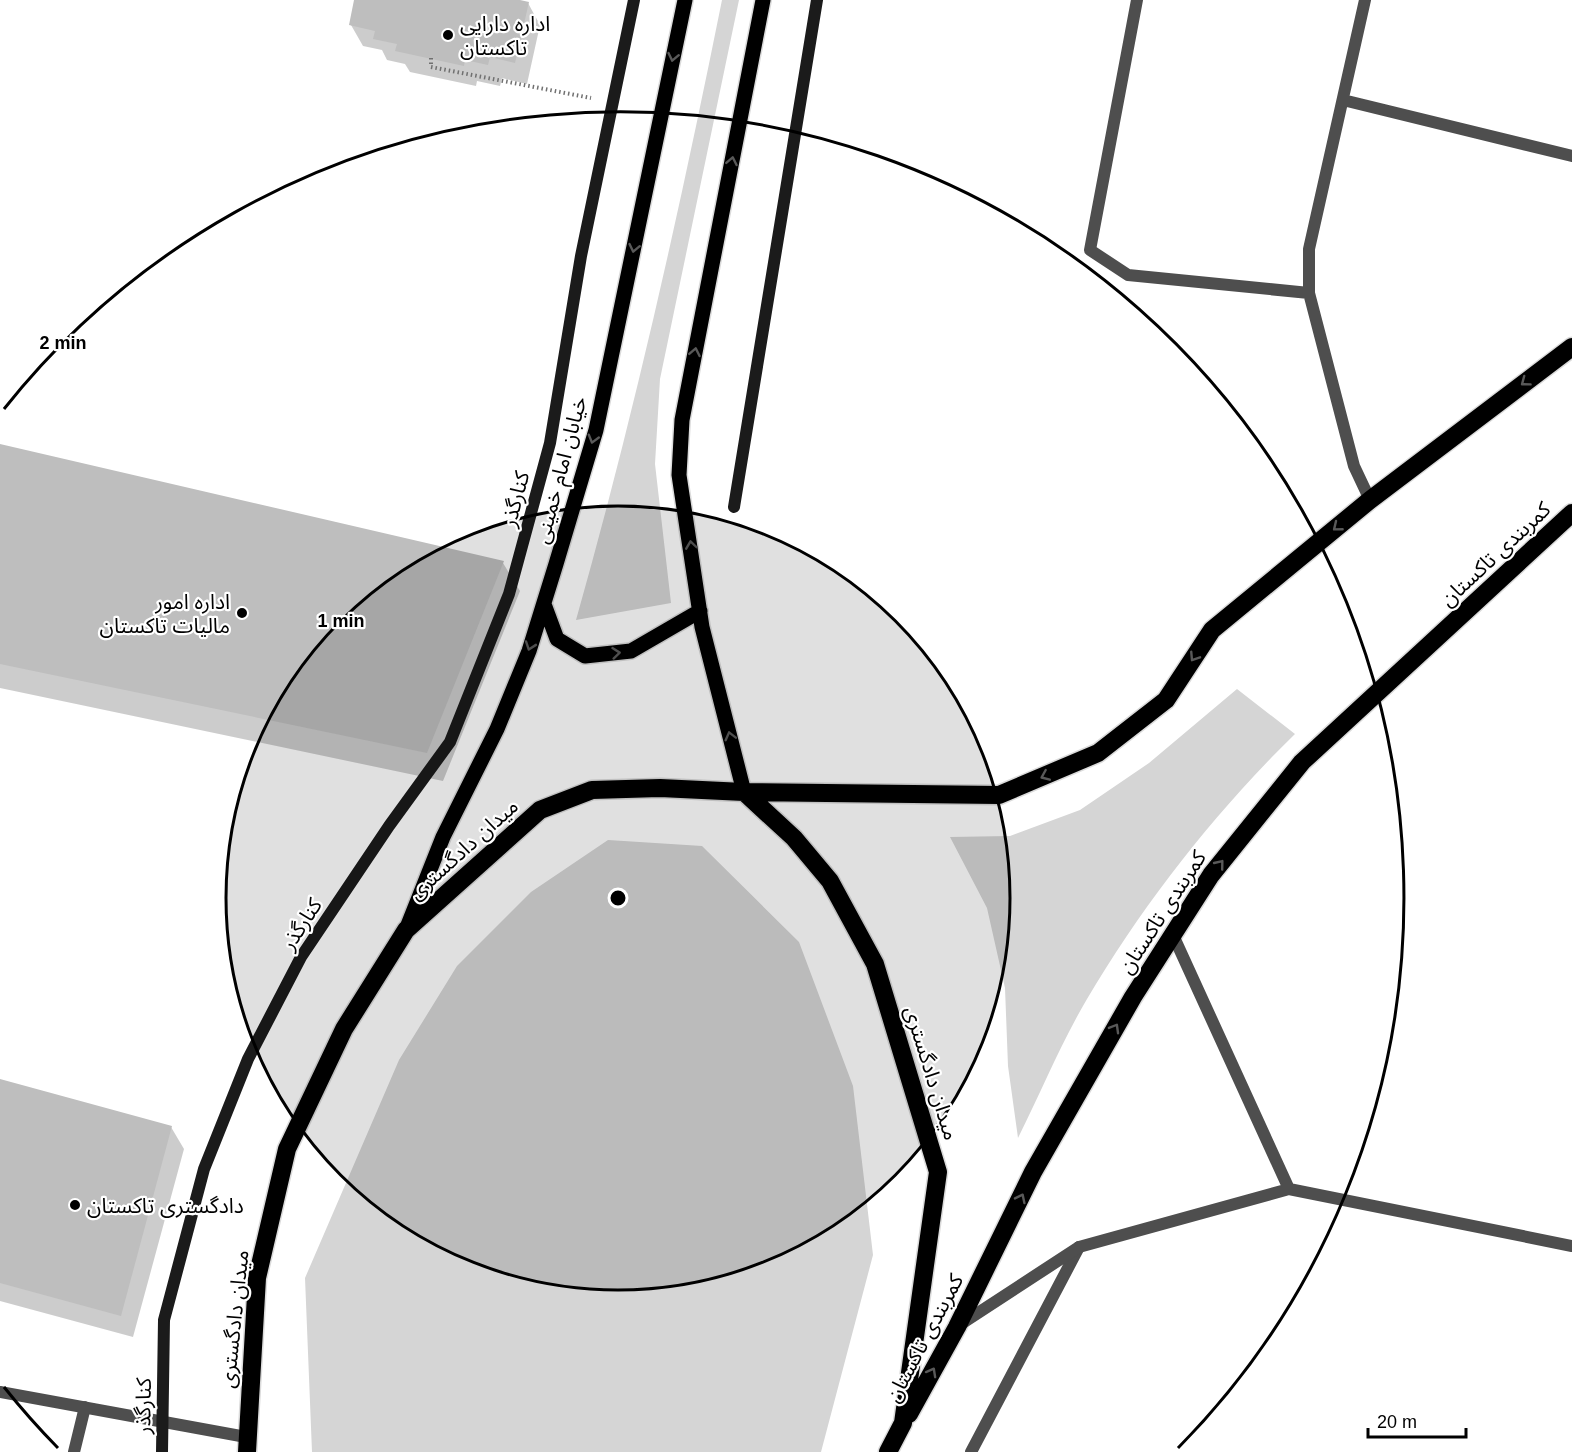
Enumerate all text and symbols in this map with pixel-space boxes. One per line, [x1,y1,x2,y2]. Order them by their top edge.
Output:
place label: اداره دارایی تاکستان [460,12,550,60]
marker: اداره دارایی تاکستان [441,28,455,42]
one-way arrow [667,52,680,62]
one-way arrow [725,156,738,166]
one-way arrow [628,243,641,253]
text: 2 min [39,333,87,353]
one-way arrow [688,348,701,358]
one-way arrow [1521,375,1532,386]
street label: خیابان امام خمینی [529,394,596,547]
one-way arrow [588,433,600,444]
street label: کنارگذر [496,468,534,530]
street label: کمربندی تاکستان [1435,497,1556,611]
one-way arrow [1333,520,1344,531]
one-way arrow [686,540,698,549]
place label: اداره امور مالیات تاکستان [100,590,230,638]
marker: اداره امور مالیات تاکستان [235,606,249,620]
text: 1 min [317,611,365,631]
one-way arrow [525,640,538,651]
one-way arrow [611,647,620,659]
one-way arrow [1190,650,1201,661]
one-way arrow [724,731,737,741]
one-way arrow [1040,769,1051,781]
street label: میدان دادگستری [404,794,523,905]
street label: کمربندی تاکستان [1114,846,1211,978]
one-way arrow [1213,859,1224,870]
centre of rings [608,888,628,908]
street label: کنارگذر [275,894,327,955]
street label: میدان دادگستری [900,1003,963,1143]
one-way arrow [1108,1024,1120,1034]
place label: دادگستری تاکستان [87,1194,244,1218]
one-way arrow [1013,1194,1025,1205]
marker: دادگستری تاکستان [68,1198,82,1212]
street label: میدان دادگستری [215,1249,254,1389]
street label: کمربندی تاکستان [881,1270,968,1406]
one-way arrow [925,1368,936,1378]
street label: کنارگذر [131,1377,156,1435]
scale bar [1368,1401,1466,1439]
text: 20 m [1377,1412,1417,1432]

